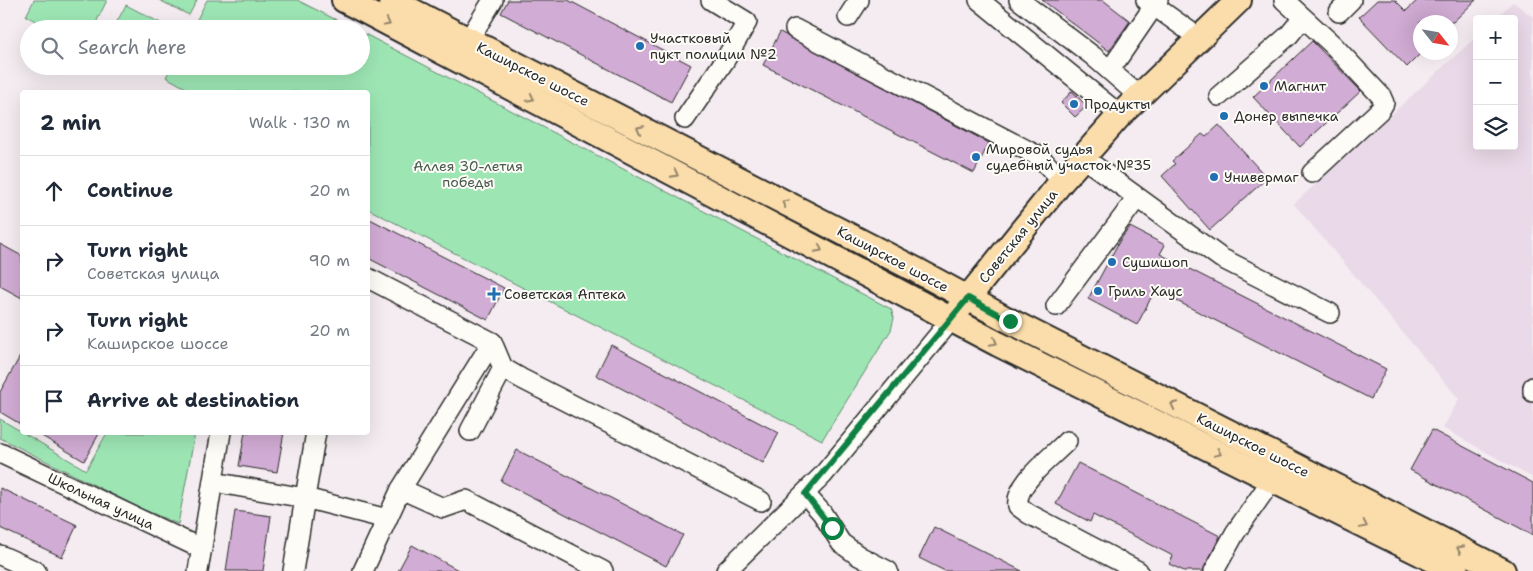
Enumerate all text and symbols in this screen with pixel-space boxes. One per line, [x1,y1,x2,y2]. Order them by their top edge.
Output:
north arrow [1413,15,1458,60]
map controls [1473,15,1518,150]
button: + [1473,15,1518,60]
one-way arrow [382,17,391,27]
search box [20,20,370,75]
place label: Участковый пукт полиции №2 [650,29,777,63]
icon: search [38,34,66,62]
text: Search here [78,35,187,60]
street label: Каширское шоссе [474,38,592,110]
marker: Участковый пукт полиции №2 [634,40,646,52]
button: − [1473,60,1518,105]
place label: Магнит [1274,77,1327,95]
marker: Магнит [1258,80,1270,92]
one-way arrow [526,92,535,102]
place label: Продукты [1084,95,1151,113]
marker: Продукты [1068,98,1080,110]
button: layers [1473,105,1518,150]
place label: Донер выпечка [1234,107,1339,125]
text: 2 min [40,109,101,137]
marker: Донер выпечка [1218,110,1230,122]
text: Walk · 130 m [249,112,350,133]
one-way arrow [636,125,645,135]
place label: Мировой судья судебный участок №35 [986,140,1151,174]
marker: Мировой судья судебный участок №35 [970,151,982,163]
park label: Аллея 30-летия победы [413,157,523,191]
one-way arrow [670,168,679,178]
place label: Универмаг [1224,168,1299,186]
marker: Универмаг [1208,171,1220,183]
icon: ahead [40,177,68,205]
text: Continue [87,178,173,203]
text: 20 m [309,180,350,201]
street label: Советская улица [975,185,1062,287]
one-way arrow [781,199,790,209]
street label: Каширское шоссе [834,222,952,296]
text: Turn right [87,238,188,263]
one-way arrow [813,243,822,253]
icon: right [40,247,68,275]
text: 90 m [309,250,350,271]
place label: Сушишоп [1122,253,1188,271]
marker: Сушишоп [1106,256,1118,268]
text: Советская улица [87,263,219,284]
place label: Гриль Хаус [1108,282,1183,300]
place label: Советская Аптека [504,285,626,303]
marker: Гриль Хаус [1092,285,1104,297]
marker: Советская Аптека [488,288,500,300]
text: Turn right [87,308,188,333]
route end [999,310,1022,333]
icon: right [40,317,68,345]
text: 20 m [309,320,350,341]
text: Каширское шоссе [87,333,229,354]
one-way arrow [989,336,998,346]
icon: arrive [40,387,68,415]
text: Arrive at destination [87,388,299,413]
one-way arrow [1170,400,1179,411]
street label: Каширское шоссе [1194,409,1312,481]
one-way arrow [1213,447,1222,457]
street label: Школьная улица [45,468,157,534]
route start [821,517,844,540]
one-way arrow [1359,519,1368,529]
one-way arrow [1456,545,1465,555]

